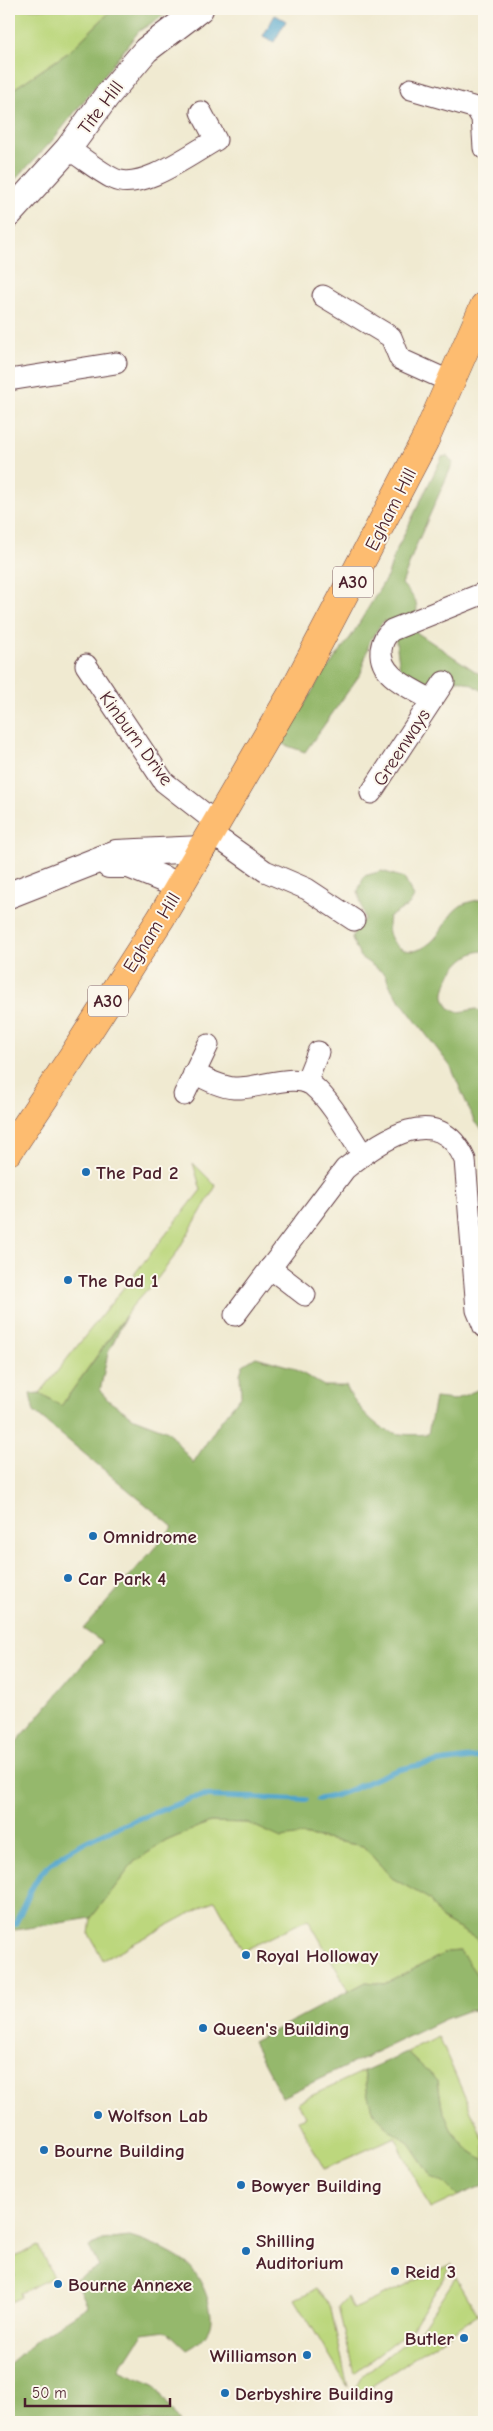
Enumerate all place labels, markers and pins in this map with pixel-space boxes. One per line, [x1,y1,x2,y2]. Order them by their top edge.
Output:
place label: The Pad 2 [96,1162,178,1184]
marker: The Pad 2 [80,1166,92,1178]
place label: The Pad 1 [78,1270,158,1292]
marker: The Pad 1 [62,1274,74,1286]
place label: Omnidrome [103,1526,197,1548]
marker: Omnidrome [87,1530,99,1542]
place label: Car Park 4 [78,1568,166,1590]
marker: Car Park 4 [62,1572,74,1584]
place label: Royal Holloway [256,1945,379,1967]
marker: Royal Holloway [240,1949,252,1961]
place label: Queen's Building [213,2018,350,2040]
marker: Queen's Building [197,2022,209,2034]
place label: Wolfson Lab [108,2105,208,2127]
marker: Wolfson Lab [92,2109,104,2121]
place label: Bourne Building [54,2140,185,2162]
marker: Bourne Building [38,2144,50,2156]
place label: Bowyer Building [251,2175,382,2197]
marker: Bowyer Building [235,2179,247,2191]
place label: Shilling Auditorium [256,2230,344,2274]
marker: Shilling Auditorium [240,2245,252,2257]
place label: Reid 3 [405,2261,456,2283]
marker: Reid 3 [389,2265,401,2277]
place label: Bourne Annexe [68,2274,192,2296]
marker: Bourne Annexe [52,2278,64,2290]
place label: Butler [405,2328,454,2350]
marker: Butler [458,2332,470,2344]
place label: Williamson [210,2345,297,2367]
marker: Williamson [301,2349,313,2361]
place label: Derbyshire Building [235,2383,394,2405]
marker: Derbyshire Building [219,2387,231,2399]

